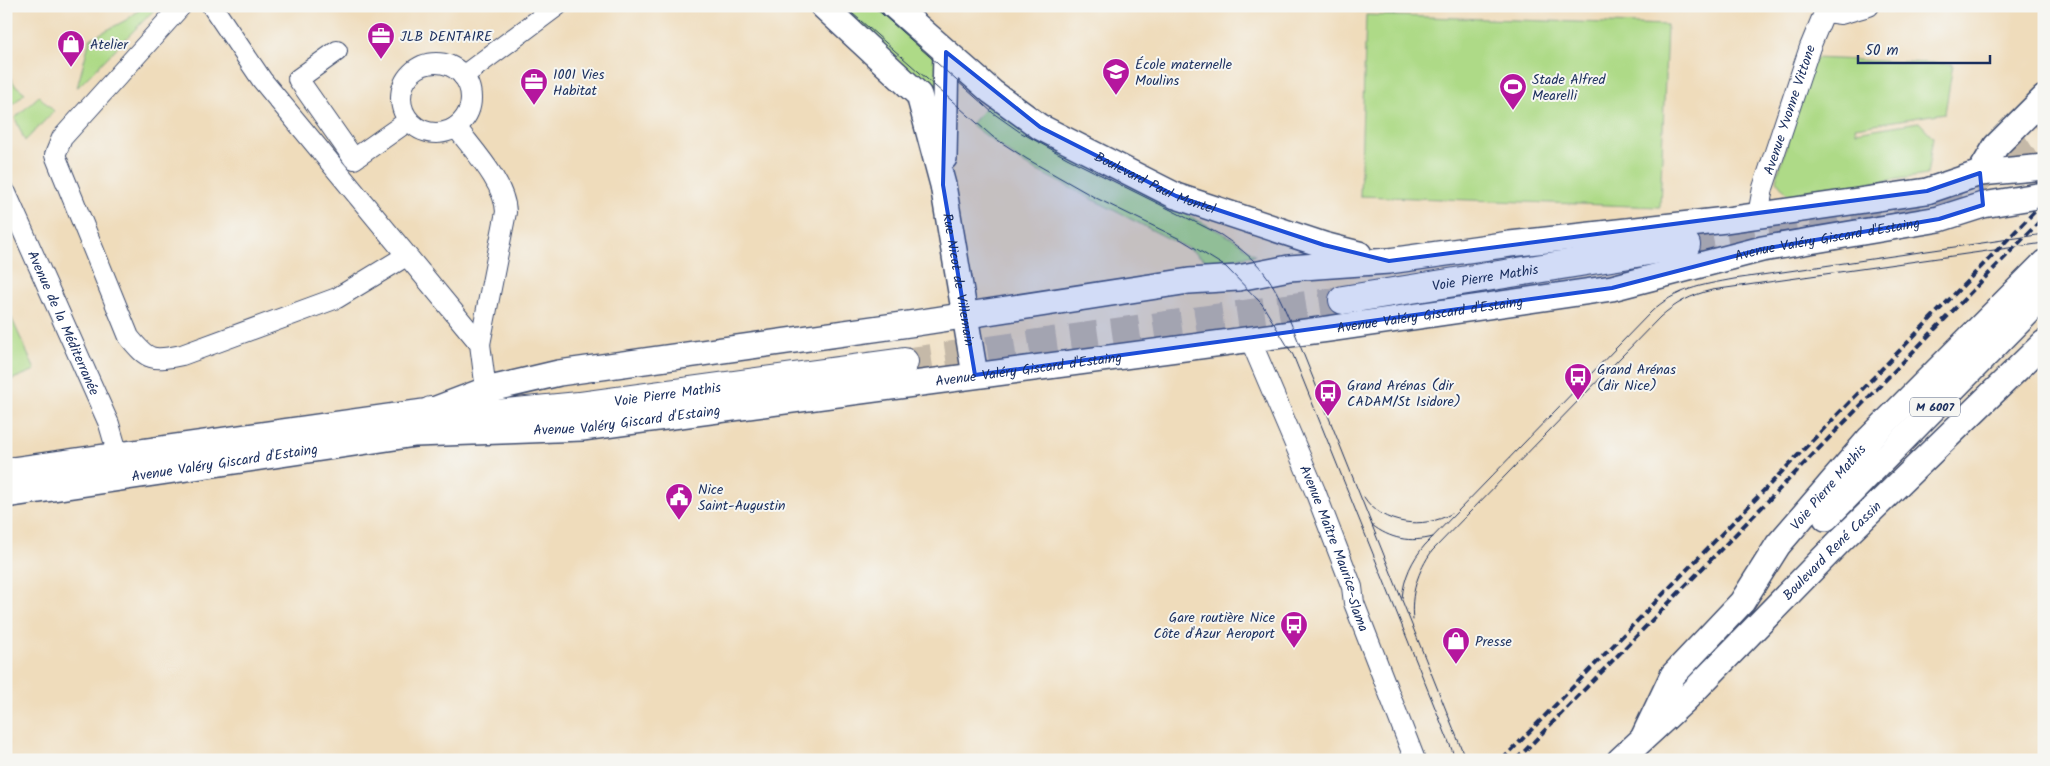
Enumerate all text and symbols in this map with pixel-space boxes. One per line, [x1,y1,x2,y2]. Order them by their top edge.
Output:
office icon: JLB DENTAIRE [366,21,396,60]
place label: JLB DENTAIRE [400,26,493,48]
shop icon: Atelier [56,29,86,68]
scale bar [1858,32,1990,64]
place label: Atelier [90,34,129,56]
text: 50 m [1865,39,1899,63]
street label: Avenue Yvonne Vittone [1758,41,1822,178]
place label: École maternelle Moulins [1135,54,1233,92]
school or university icon: École maternelle Moulins [1101,57,1131,96]
place label: 1001 Vies Habitat [553,64,604,102]
office icon: 1001 Vies Habitat [519,67,549,106]
place label: Stade Alfred Mearelli [1532,69,1606,107]
sports icon: Stade Alfred Mearelli [1498,72,1528,111]
street label: Boulevard Paul Montel [1090,146,1219,221]
street label: Rue Nicot de Villemain [936,211,980,348]
street label: Avenue Valéry Giscard d'Estaing [1732,212,1922,268]
street label: Avenue de la Méditerranée [21,247,105,400]
street label: Voie Pierre Mathis [1431,259,1540,298]
street label: Avenue Valéry Giscard d'Estaing [1335,291,1525,340]
street label: Avenue Valéry Giscard d'Estaing [934,346,1123,393]
place label: Grand Arénas (dir Nice) [1597,359,1676,397]
bus stop icon: Grand Arénas (dir Nice) [1563,362,1593,401]
place label: Grand Arénas (dir CADAM/St Isidore) [1347,375,1461,413]
street label: Voie Pierre Mathis [613,377,722,413]
bus stop icon: Grand Arénas (dir CADAM/St Isidore) [1313,378,1343,417]
road number: M 6007 [1910,398,1960,417]
street label: Avenue Valéry Giscard d'Estaing [533,400,722,442]
street label: Avenue Valéry Giscard d'Estaing [130,439,319,488]
street label: Voie Pierre Mathis [1785,440,1872,535]
street label: Avenue Maître Maurice-Slama [1293,462,1374,635]
place label: Nice Saint-Augustin [698,479,785,517]
public building icon: Nice Saint-Augustin [664,482,694,521]
street label: Boulevard René Cassin [1778,496,1887,606]
place label: Gare routière Nice Côte d'Azur Aeroport [1153,607,1276,645]
bus stop icon: Gare routière Nice Côte d'Azur Aeroport [1279,610,1309,649]
shop icon: Presse [1441,626,1471,665]
place label: Presse [1475,631,1512,653]

